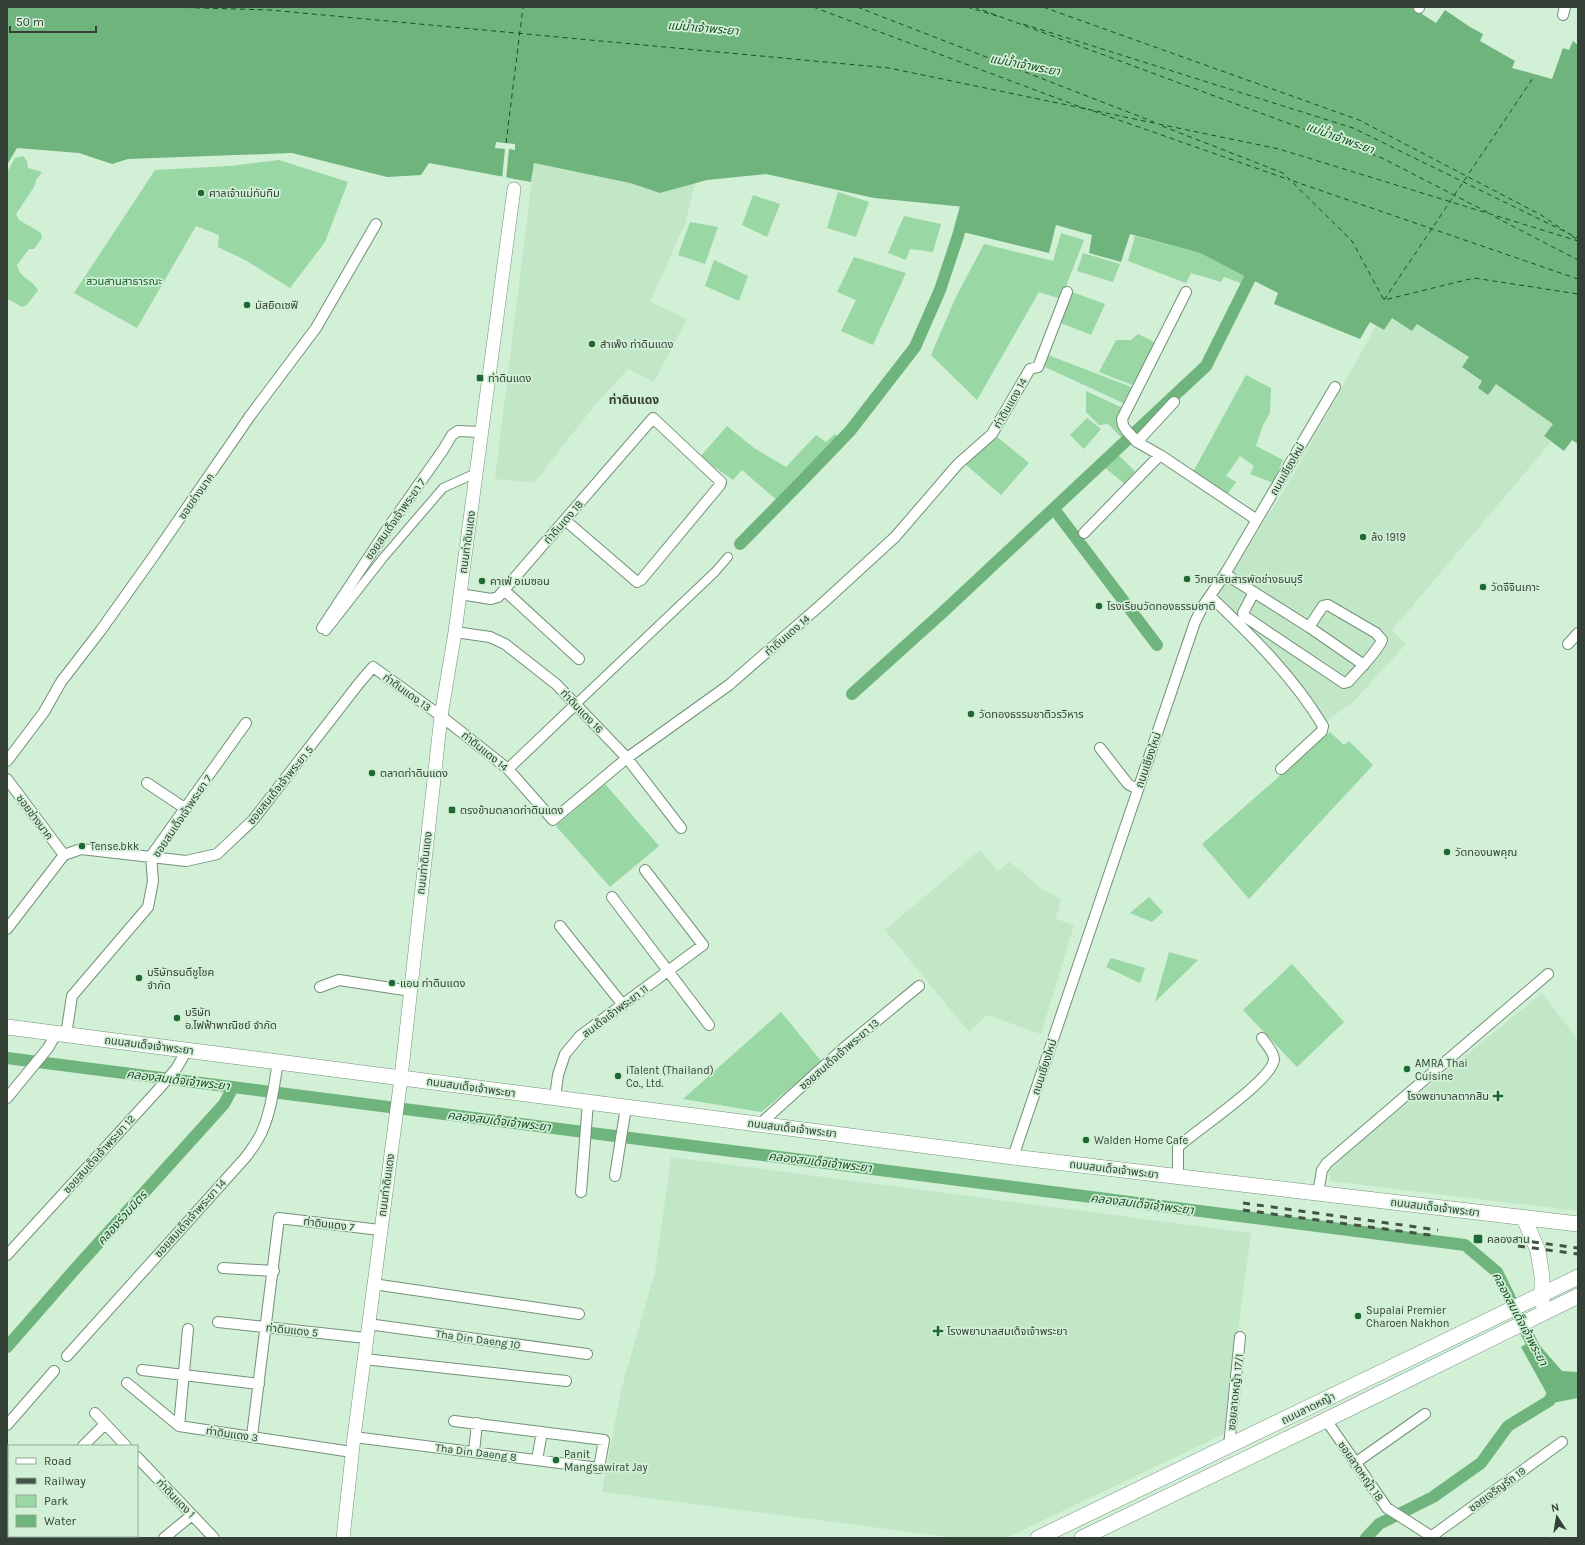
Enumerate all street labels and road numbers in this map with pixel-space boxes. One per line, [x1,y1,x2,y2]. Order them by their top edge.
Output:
street label: ท่าดินแดง 14 [991,376,1030,431]
street label: ถนนเชียงใหม่ [1267,441,1308,498]
street label: ซอยช่างนาค [176,471,217,522]
street label: ซอยสมเด็จเจ้าพระยา 7 [362,476,428,563]
street label: ท่าดินเดง 18 [541,498,586,547]
street label: ถนนท่าดินแดง [457,510,478,574]
street label: ท่าดินแดง 14 [762,612,813,659]
street label: ท่าดินแดง 13 [380,671,433,714]
street label: ท่าดินแดง 16 [557,687,606,736]
street label: ท่าดินแดง 14 [459,729,510,774]
street label: ถนนเชียงใหม่ [1133,730,1164,790]
street label: ซอยสมเด็จเจ้าพระยา 5 [245,743,316,827]
street label: ซอยสมเด็จเจ้าพระยา 7 [150,773,215,860]
street label: ซอยช่างนาค [13,792,56,843]
street label: ถนนท่าดินแดง [414,831,435,895]
street label: สมเด็จเจ้าพระยา 11 [580,982,651,1041]
street label: ซอยสมเด็จเจ้าพระยา 13 [797,1016,882,1093]
street label: ถนนสมเด็จเจ้าพระยา [104,1034,194,1057]
street label: ถนนเชียงใหม่ [1029,1037,1060,1097]
street label: ถนนสมเด็จเจ้าพระยา [426,1075,516,1100]
street label: ซอยสมเด็จเจ้าพระยา 12 [61,1112,138,1196]
street label: ถนนสมเด็จเจ้าพระยา [747,1117,837,1140]
street label: ถนนท่าดินแดง [376,1153,397,1217]
street label: ถนนสมเด็จเจ้าพระยา [1069,1158,1159,1181]
street label: ซอยสมเด็จเจ้าพระยา 14 [152,1176,229,1260]
street label: ถนนสมเด็จเจ้าพระยา [1390,1196,1480,1219]
street label: ท่าดินแดง 7 [303,1215,355,1234]
street label: ท่าดินแดง 5 [265,1321,319,1340]
street label: Tha Din Daeng 10 [435,1327,521,1352]
street label: ซอยลาดหญ้า 17/1 [1225,1353,1246,1431]
street label: ถนนลาดหญ้า [1279,1390,1337,1427]
street label: ท่าดินแดง 3 [205,1424,259,1445]
street label: ซอยลาดหญ้า 18 [1335,1439,1386,1504]
street label: Tha Din Daeng 8 [435,1441,518,1464]
street label: ซอยเจริญรัถ 19 [1466,1464,1529,1515]
street label: ท่าดินแดง 1 [154,1476,198,1521]

